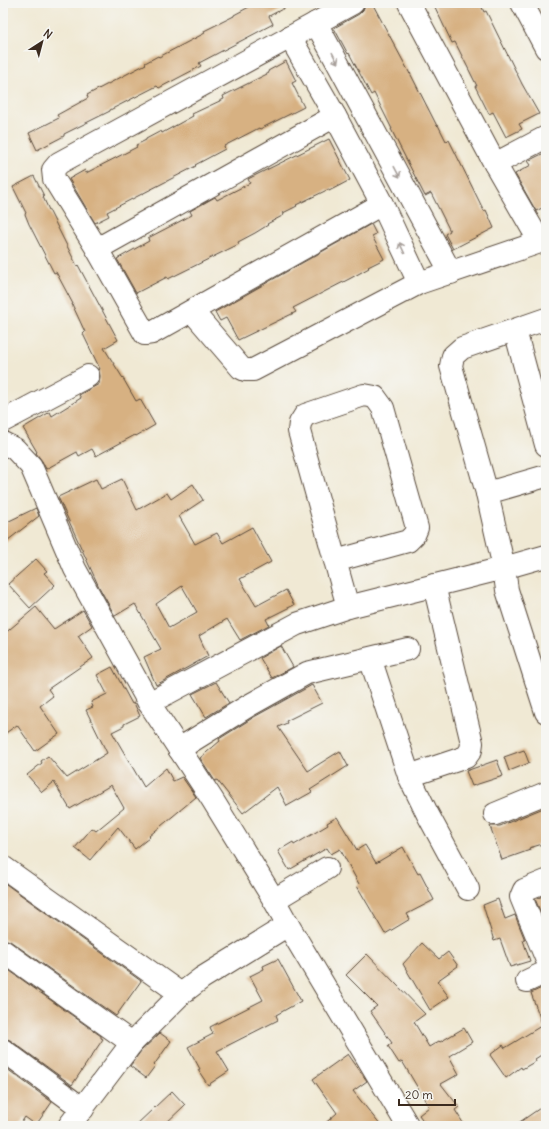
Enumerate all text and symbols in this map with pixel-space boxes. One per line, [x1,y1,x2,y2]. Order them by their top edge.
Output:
north arrow [22,22,62,62]
text: N [41,26,55,42]
one-way arrow [331,51,339,63]
one-way arrow [393,166,401,178]
one-way arrow [398,242,405,254]
scale bar [399,1081,455,1107]
text: 20 m [405,1087,433,1102]

